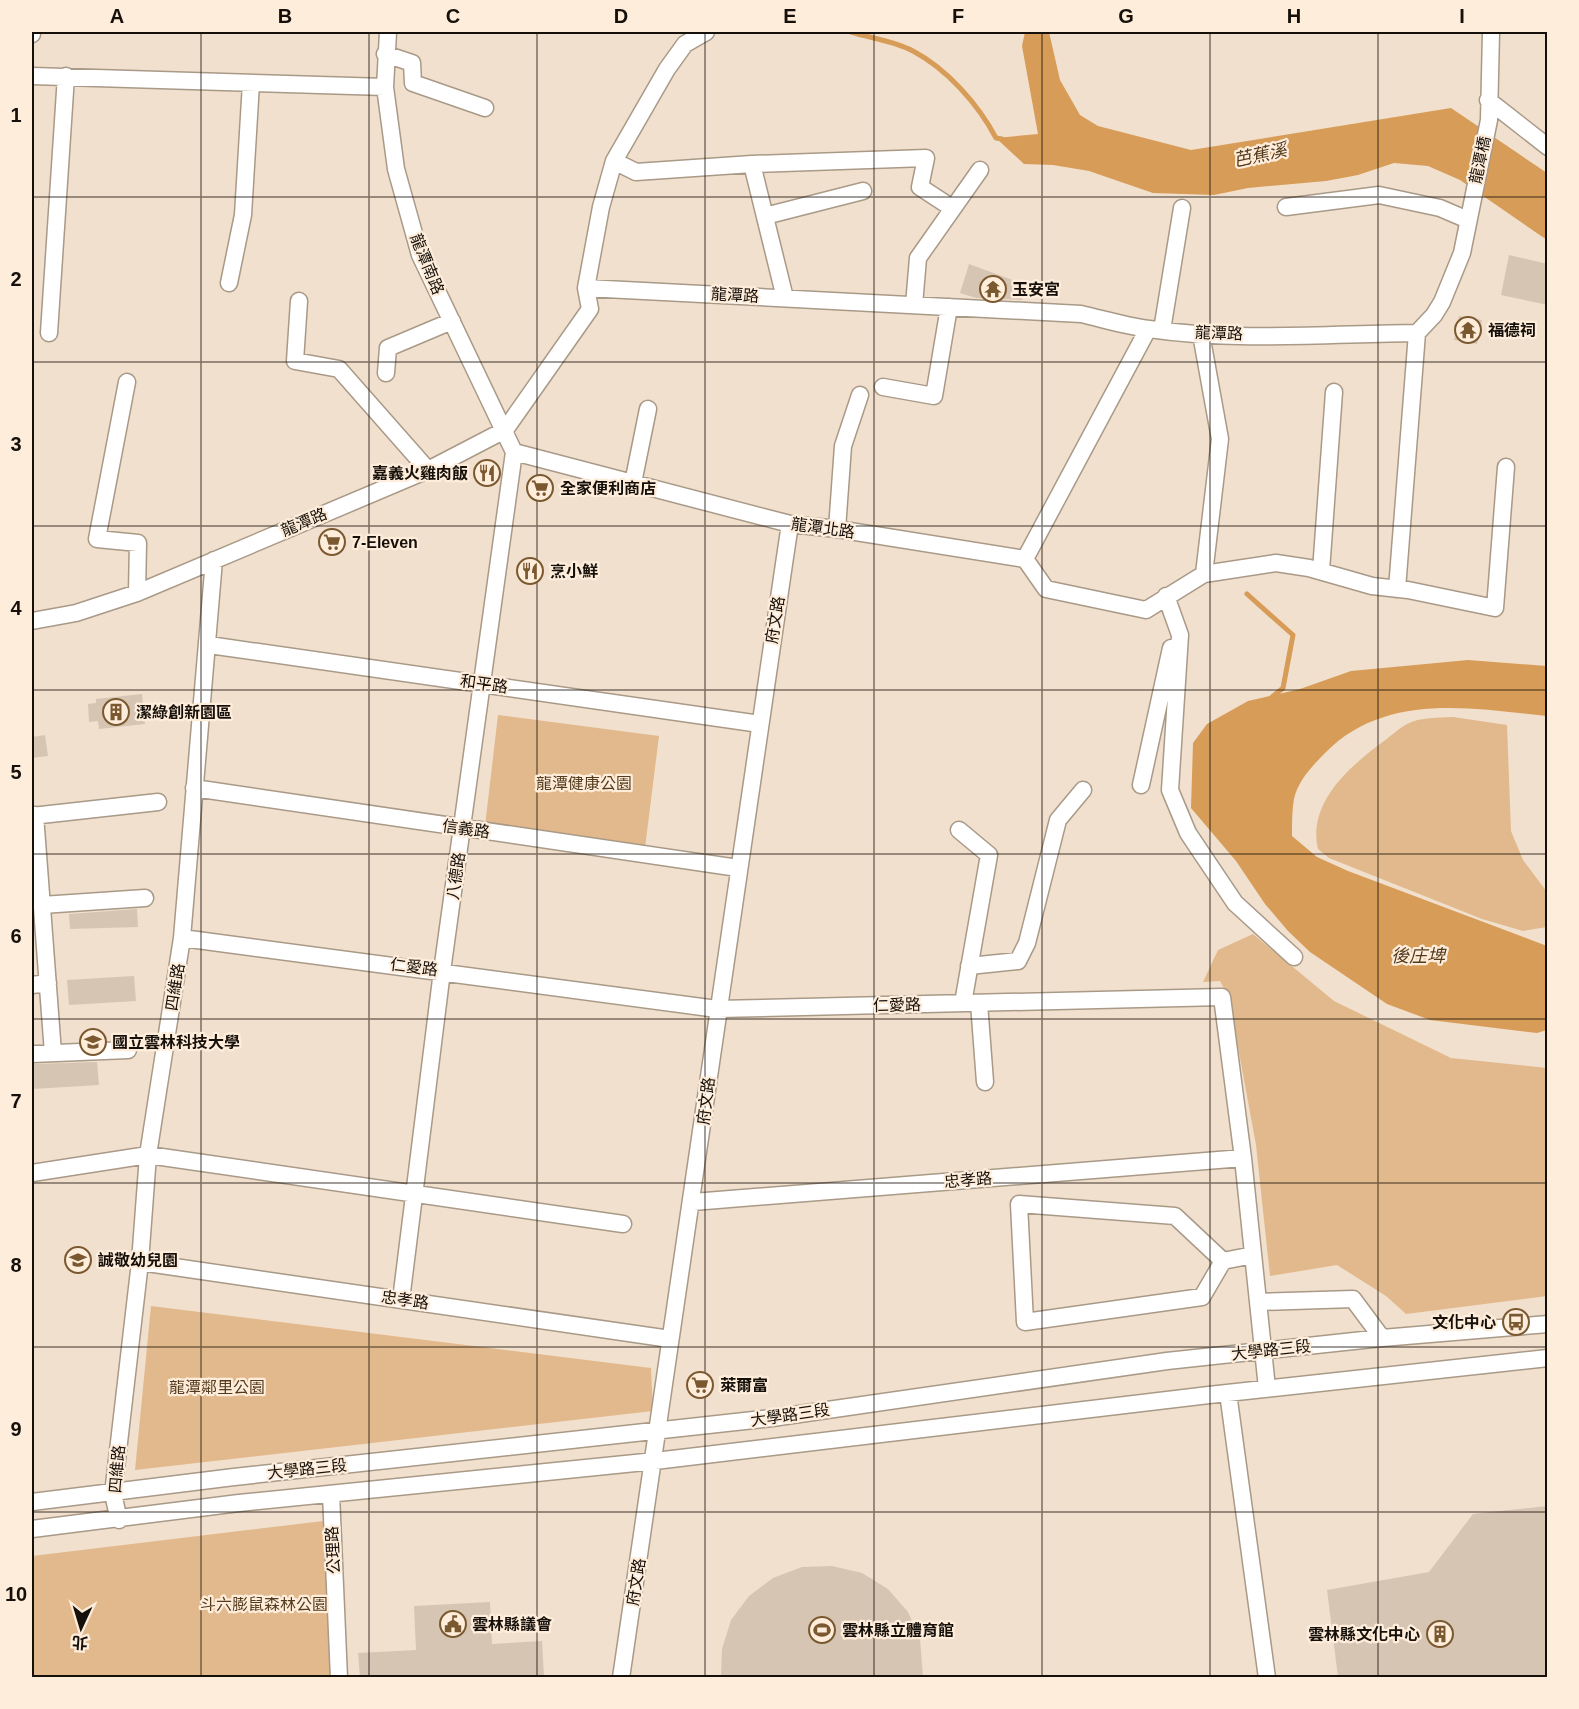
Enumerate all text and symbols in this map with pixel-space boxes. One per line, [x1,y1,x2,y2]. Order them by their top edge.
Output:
text: A [110,5,124,27]
text: B [278,5,292,27]
text: C [446,5,460,27]
text: D [614,5,628,27]
text: E [783,5,797,27]
text: F [952,5,964,27]
text: G [1118,5,1134,27]
text: H [1287,5,1301,27]
text: I [1459,5,1465,27]
text: 1 [10,104,22,126]
street label: 龍潭橋 [1467,135,1493,185]
water label: 芭蕉溪 [1232,139,1291,170]
street label: 龍潭南路 [407,231,447,297]
text: 2 [10,268,22,290]
temple icon: 玉安宮 [978,274,1008,304]
place label: 玉安宮 [1012,281,1060,298]
street label: 龍潭路 [711,285,759,305]
temple icon: 福德祠 [1453,315,1483,345]
place label: 福德祠 [1488,321,1536,339]
street label: 龍潭路 [1195,324,1243,342]
text: 3 [10,433,22,455]
restaurant icon: 嘉義火雞肉飯 [472,458,502,488]
place label: 嘉義火雞肉飯 [372,464,468,482]
supermarket icon: 全家便利商店 [525,473,555,503]
place label: 全家便利商店 [560,480,656,497]
street label: 龍潭路 [279,505,329,539]
street label: 龍潭北路 [790,515,856,541]
supermarket icon: 7-Eleven [317,527,347,557]
place label: 7-Eleven [352,534,418,551]
restaurant icon: 烹小鮮 [515,556,545,586]
place label: 烹小鮮 [550,563,598,580]
street label: 府文路 [763,595,787,645]
text: 4 [10,597,22,619]
street label: 和平路 [459,672,509,696]
building icon: 潔綠創新園區 [101,697,131,727]
place label: 潔綠創新園區 [136,704,232,721]
text: 5 [10,761,22,783]
park label: 龍潭健康公園 [536,775,632,792]
street label: 信義路 [441,817,491,841]
street label: 八德路 [444,851,468,901]
text: 6 [10,925,22,947]
water label: 後庄埤 [1391,946,1447,966]
street label: 仁愛路 [389,956,439,978]
street label: 四維路 [163,962,187,1012]
street label: 仁愛路 [873,996,921,1014]
school or university icon: 國立雲林科技大學 [78,1027,108,1057]
place label: 國立雲林科技大學 [112,1034,240,1051]
street label: 府文路 [695,1076,717,1126]
text: 7 [10,1090,22,1112]
street label: 忠孝路 [943,1169,993,1191]
school or university icon: 誠敬幼兒園 [63,1245,93,1275]
place label: 誠敬幼兒園 [98,1251,178,1269]
text: 8 [10,1254,22,1276]
street label: 忠孝路 [380,1288,430,1312]
bus stop icon: 文化中心 [1501,1307,1531,1337]
place label: 文化中心 [1432,1313,1496,1331]
street label: 大學路三段 [1230,1337,1312,1363]
supermarket icon: 萊爾富 [685,1370,715,1400]
place label: 萊爾富 [720,1377,768,1394]
park label: 龍潭鄰里公園 [169,1379,265,1396]
street label: 大學路三段 [749,1401,831,1429]
text: 9 [10,1418,22,1440]
street label: 四維路 [106,1444,128,1494]
street label: 大學路三段 [266,1456,348,1482]
street label: 公理路 [323,1526,343,1574]
street label: 府文路 [624,1557,648,1607]
text: 10 [5,1583,27,1605]
park label: 斗六膨鼠森林公園 [200,1596,328,1613]
north arrow [51,1598,111,1658]
public building icon: 雲林縣議會 [438,1609,468,1639]
sports icon: 雲林縣立體育館 [807,1615,837,1645]
place label: 雲林縣議會 [472,1616,552,1633]
building icon: 雲林縣文化中心 [1425,1619,1455,1649]
place label: 雲林縣立體育館 [842,1622,954,1639]
place label: 雲林縣文化中心 [1308,1625,1420,1643]
text: 北 [71,1633,89,1652]

